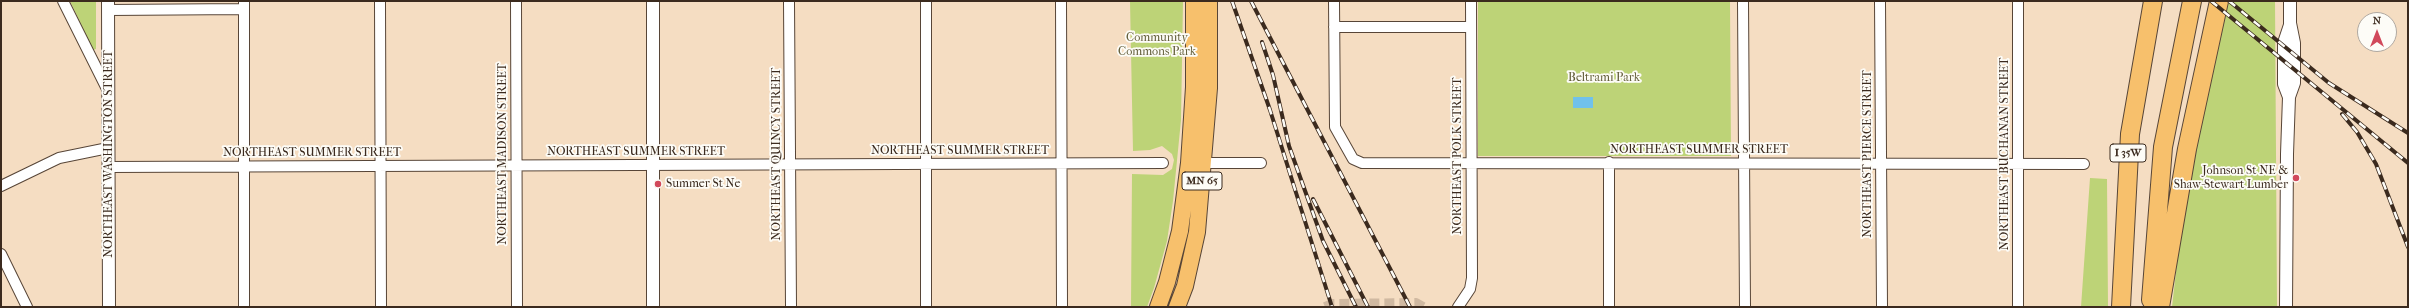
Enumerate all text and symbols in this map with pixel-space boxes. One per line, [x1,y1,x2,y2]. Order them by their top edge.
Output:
north arrow [2357,12,2397,52]
text: N [2373,14,2381,27]
park label: Community Commons Park [1118,31,1196,59]
street label: NORTHEAST WASHINGTON STREET [102,50,116,258]
street label: NORTHEAST BUCHANAN STREET [1998,58,2012,250]
street label: NORTHEAST MADISON STREET [496,63,510,245]
street label: NORTHEAST QUINCY STREET [770,68,784,240]
street label: NORTHEAST PIERCE STREET [1861,70,1875,238]
park label: Beltrami Park [1568,71,1640,85]
street label: NORTHEAST POLK STREET [1451,77,1465,235]
street label: NORTHEAST SUMMER STREET [1610,143,1788,157]
street label: NORTHEAST SUMMER STREET [871,144,1049,158]
road number: I 35W [2110,144,2146,162]
street label: NORTHEAST SUMMER STREET [547,145,725,159]
street label: NORTHEAST SUMMER STREET [223,146,401,160]
place label: Johnson St NE & Shaw-Stewart Lumber [2174,164,2288,192]
road number: MN 65 [1182,172,1222,190]
marker: Johnson St NE & Shaw-Stewart Lumber [2291,173,2301,183]
place label: Summer St Ne [666,177,740,191]
marker: Summer St Ne [653,179,663,189]

